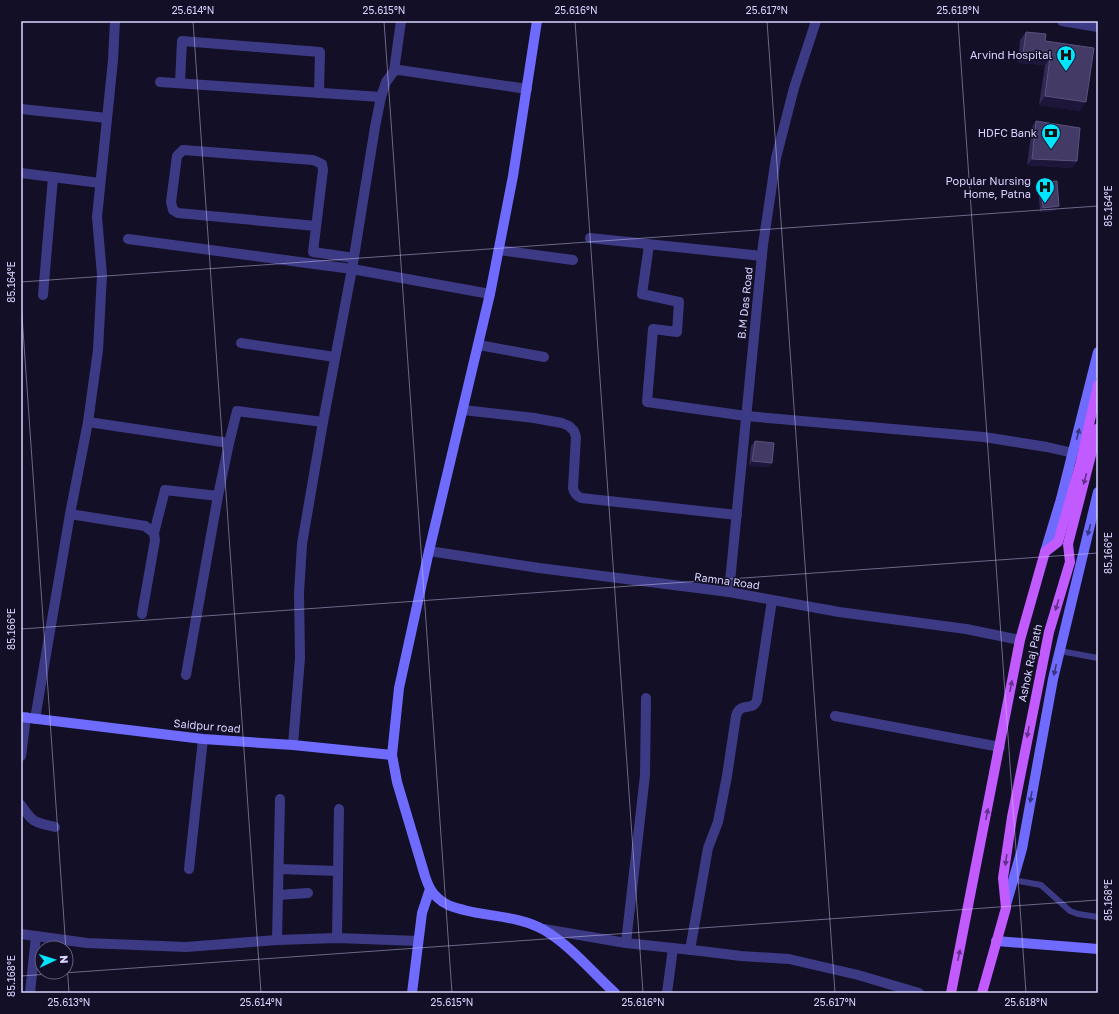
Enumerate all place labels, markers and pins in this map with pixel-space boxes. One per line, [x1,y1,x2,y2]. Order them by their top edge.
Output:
hospital icon: Arvind Hospital [1055,44,1077,72]
place label: Arvind Hospital [970,48,1052,61]
bank icon: HDFC Bank [1040,122,1062,150]
place label: HDFC Bank [978,126,1037,139]
place label: Popular Nursing Home, Patna [945,174,1031,200]
hospital icon: Popular Nursing Home, Patna [1034,176,1056,204]

